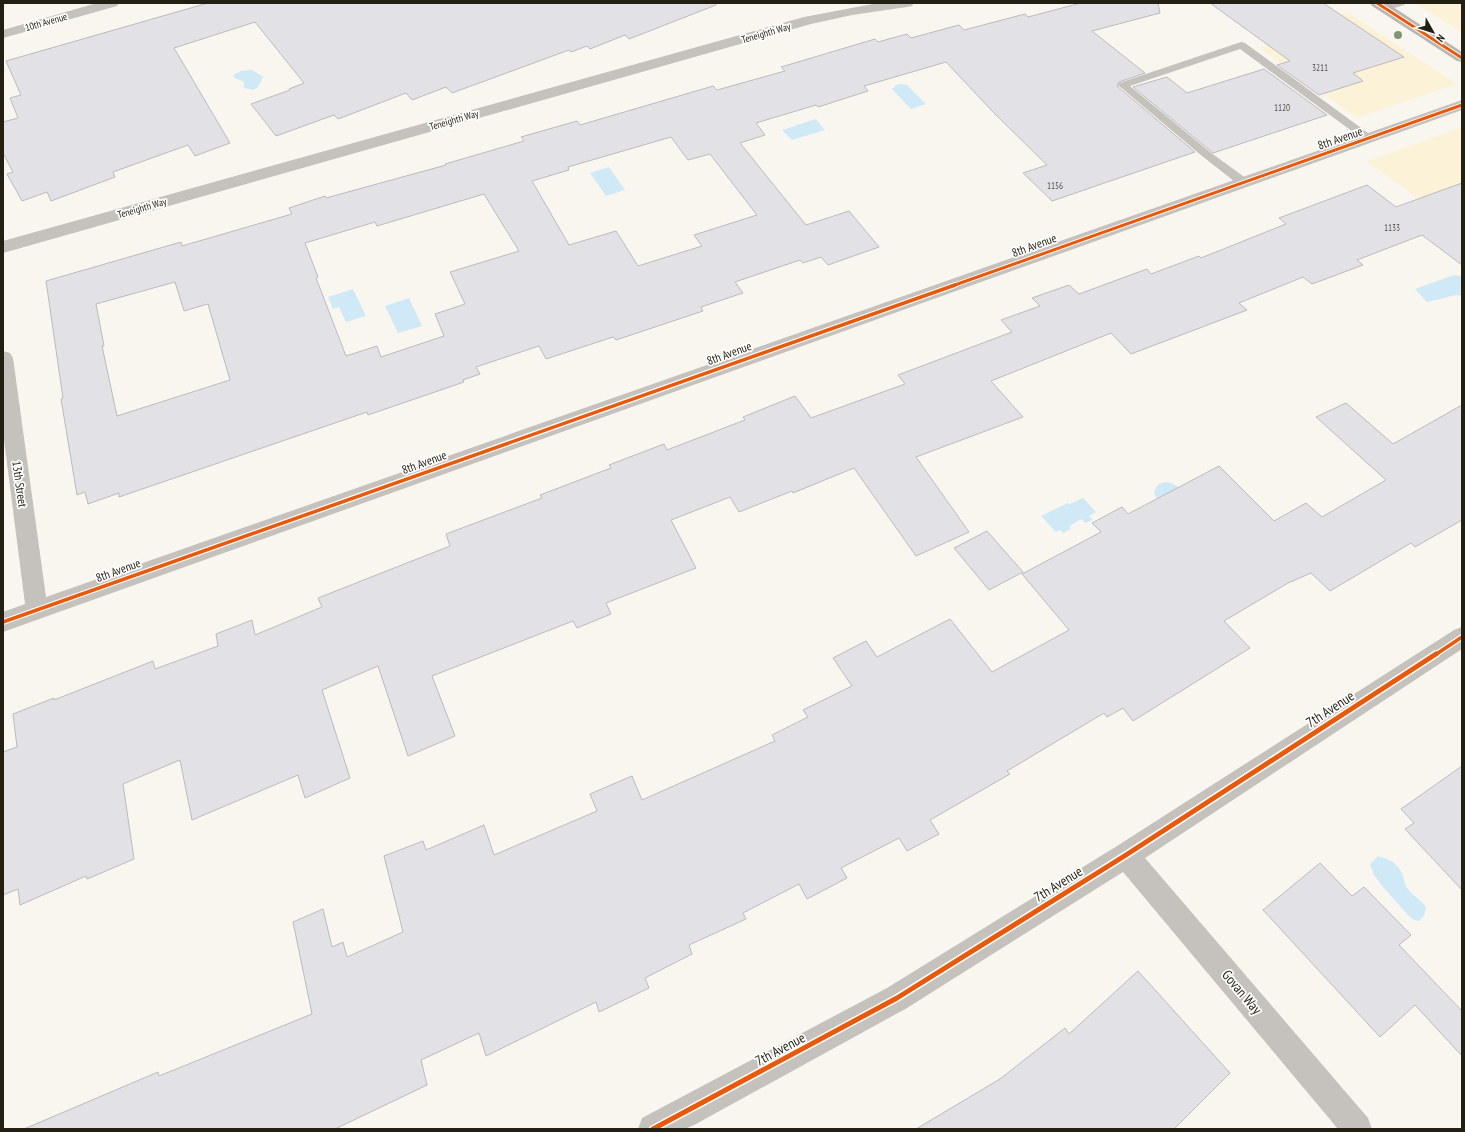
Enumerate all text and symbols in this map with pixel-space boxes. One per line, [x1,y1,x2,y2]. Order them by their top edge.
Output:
street label: 10th Avenue [23,10,69,34]
north arrow [1413,12,1453,52]
street label: Teneighth Way [740,20,792,46]
text: N [1433,32,1448,45]
house number: 3211 [1312,62,1328,73]
house number: 1120 [1274,102,1290,113]
street label: Teneighth Way [428,107,480,133]
street label: 8th Avenue [1316,123,1364,153]
house number: 1156 [1047,180,1063,191]
street label: Teneighth Way [116,195,168,221]
house number: 1133 [1384,222,1400,233]
street label: 8th Avenue [1010,230,1058,260]
street label: 8th Avenue [705,338,753,368]
street label: 8th Avenue [400,447,448,477]
street label: 13th Street [9,460,31,509]
street label: 8th Avenue [94,555,142,585]
street label: 7th Avenue [1302,687,1358,731]
street label: 7th Avenue [1030,862,1086,906]
street label: Govan Way [1218,966,1266,1018]
street label: 7th Avenue [752,1028,808,1070]

